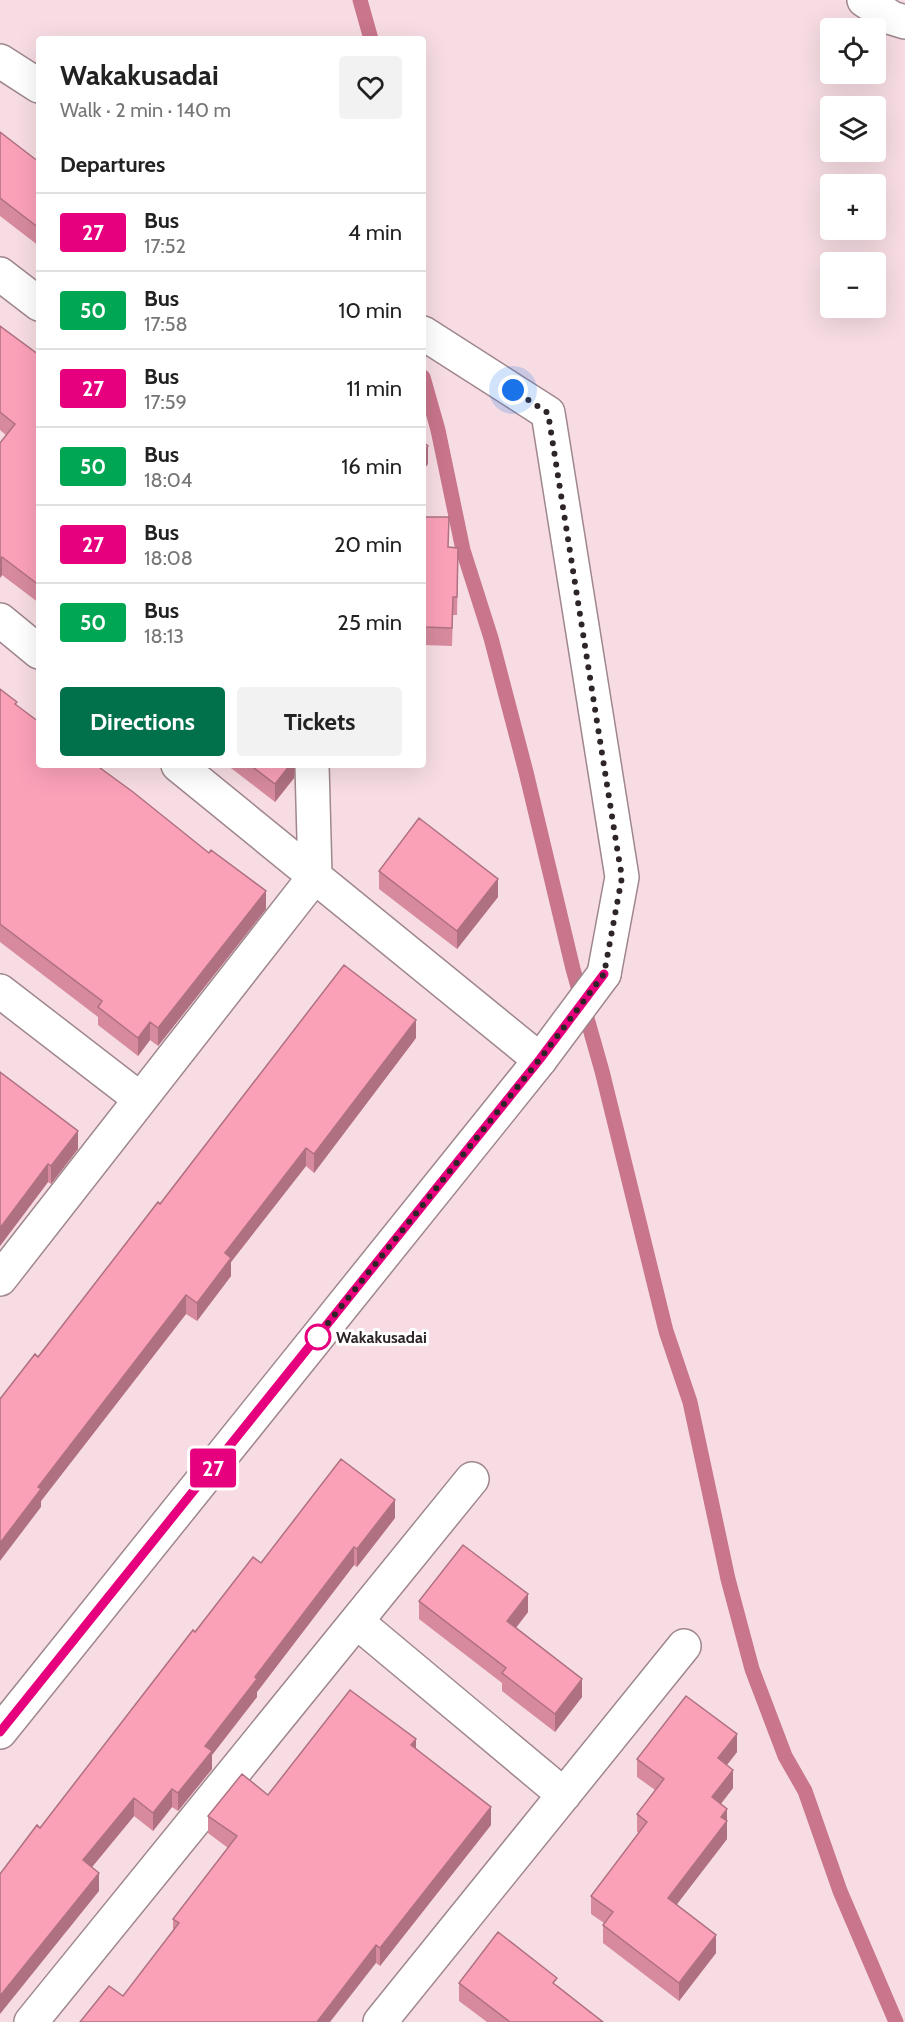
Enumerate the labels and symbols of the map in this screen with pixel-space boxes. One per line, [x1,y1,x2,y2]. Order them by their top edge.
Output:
your location [498,375,528,405]
marker: Wakakusadai [305,1324,331,1350]
place label: Wakakusadai [336,1328,427,1347]
line badge: 27 [186,1448,240,1488]

